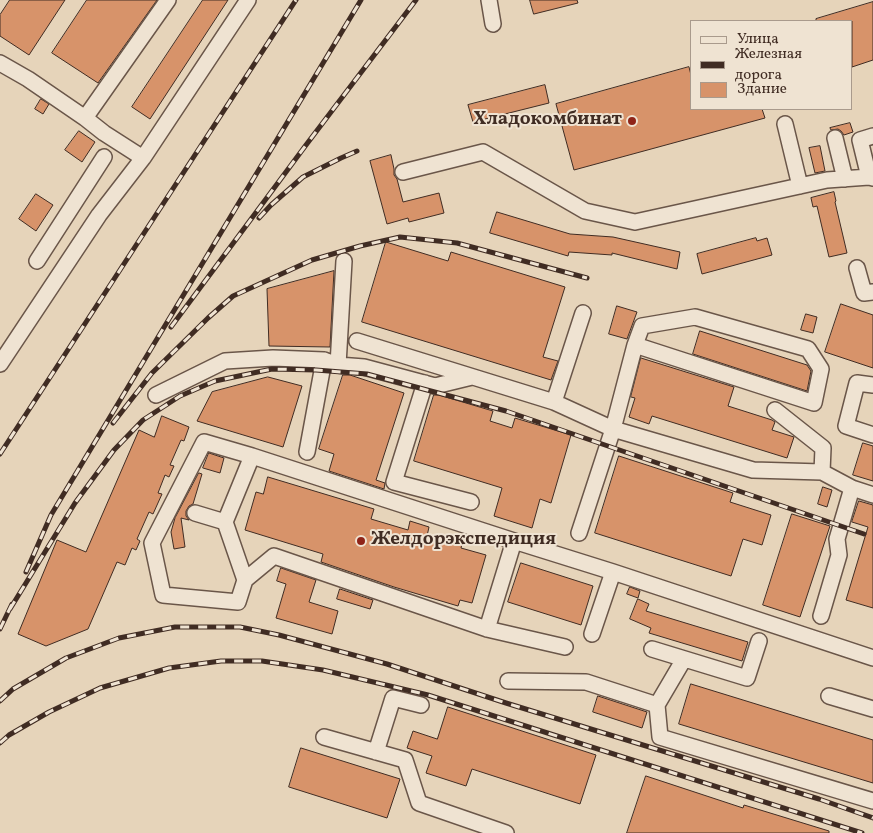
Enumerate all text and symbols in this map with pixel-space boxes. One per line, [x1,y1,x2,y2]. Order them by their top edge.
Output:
legend [690,20,853,110]
text: Улица [737,29,779,50]
text: Железная дорога [735,44,802,86]
text: Здание [737,79,787,100]
place label: Хладокомбинат [473,110,622,132]
marker: Хладокомбинат [626,115,638,127]
place label: Желдорэкспедиция [371,530,556,552]
marker: Желдорэкспедиция [355,535,367,547]

